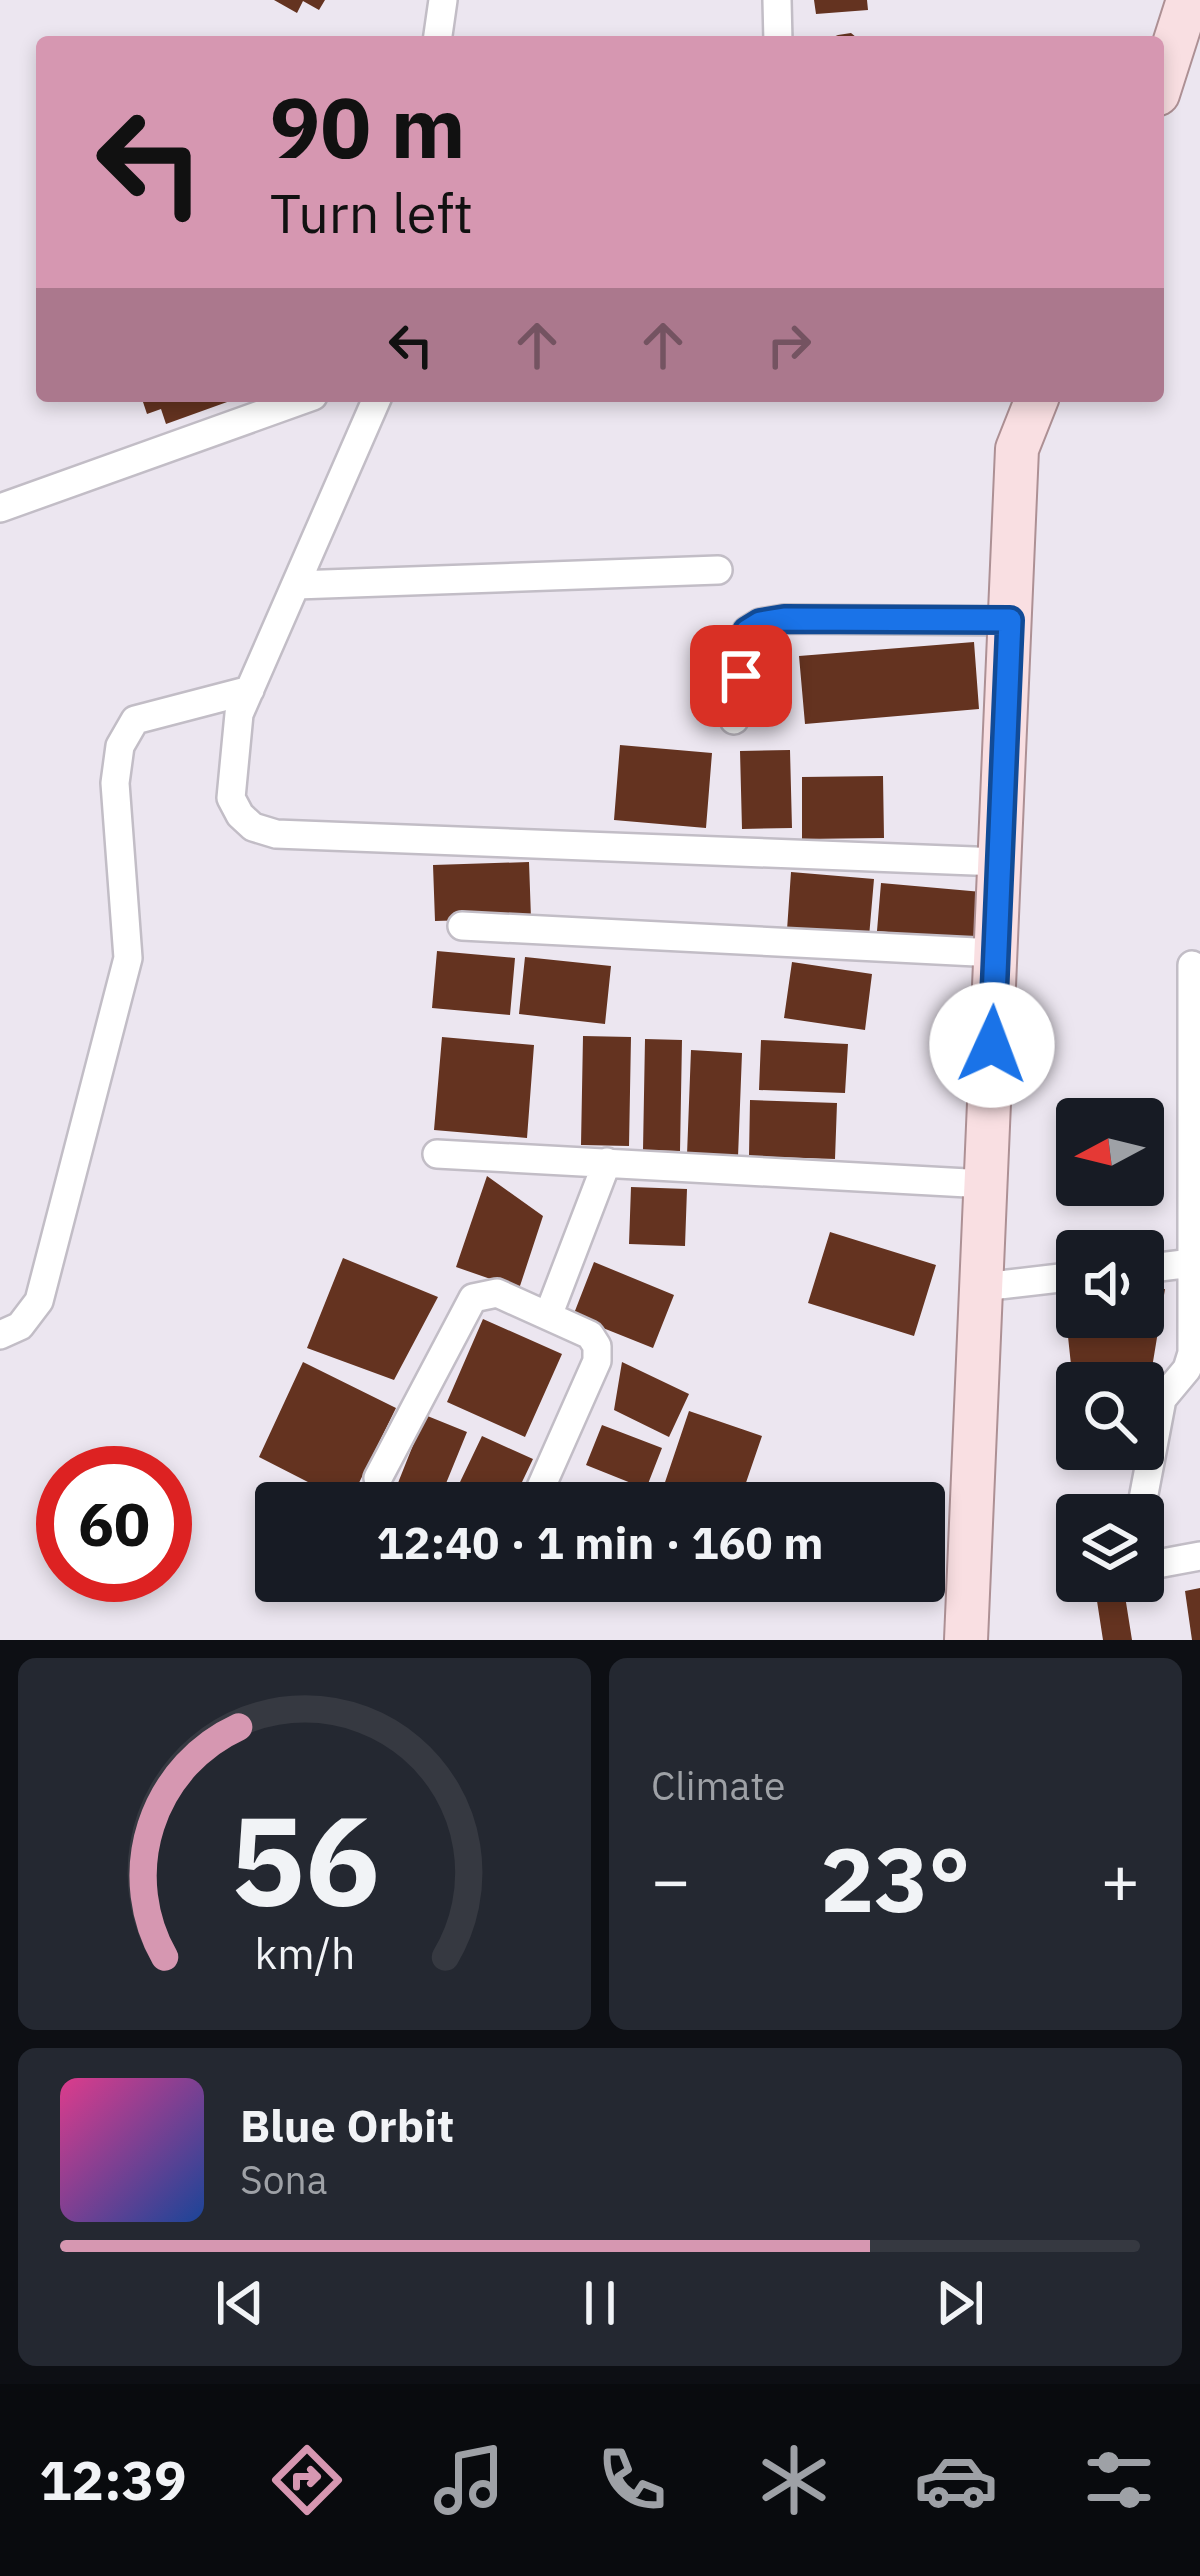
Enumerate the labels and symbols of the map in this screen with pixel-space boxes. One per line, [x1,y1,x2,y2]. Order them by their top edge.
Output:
pin [690,625,792,727]
position arrow [929,982,1055,1108]
north arrow [1056,1098,1164,1206]
speed limit sign: 60 [36,1446,192,1602]

